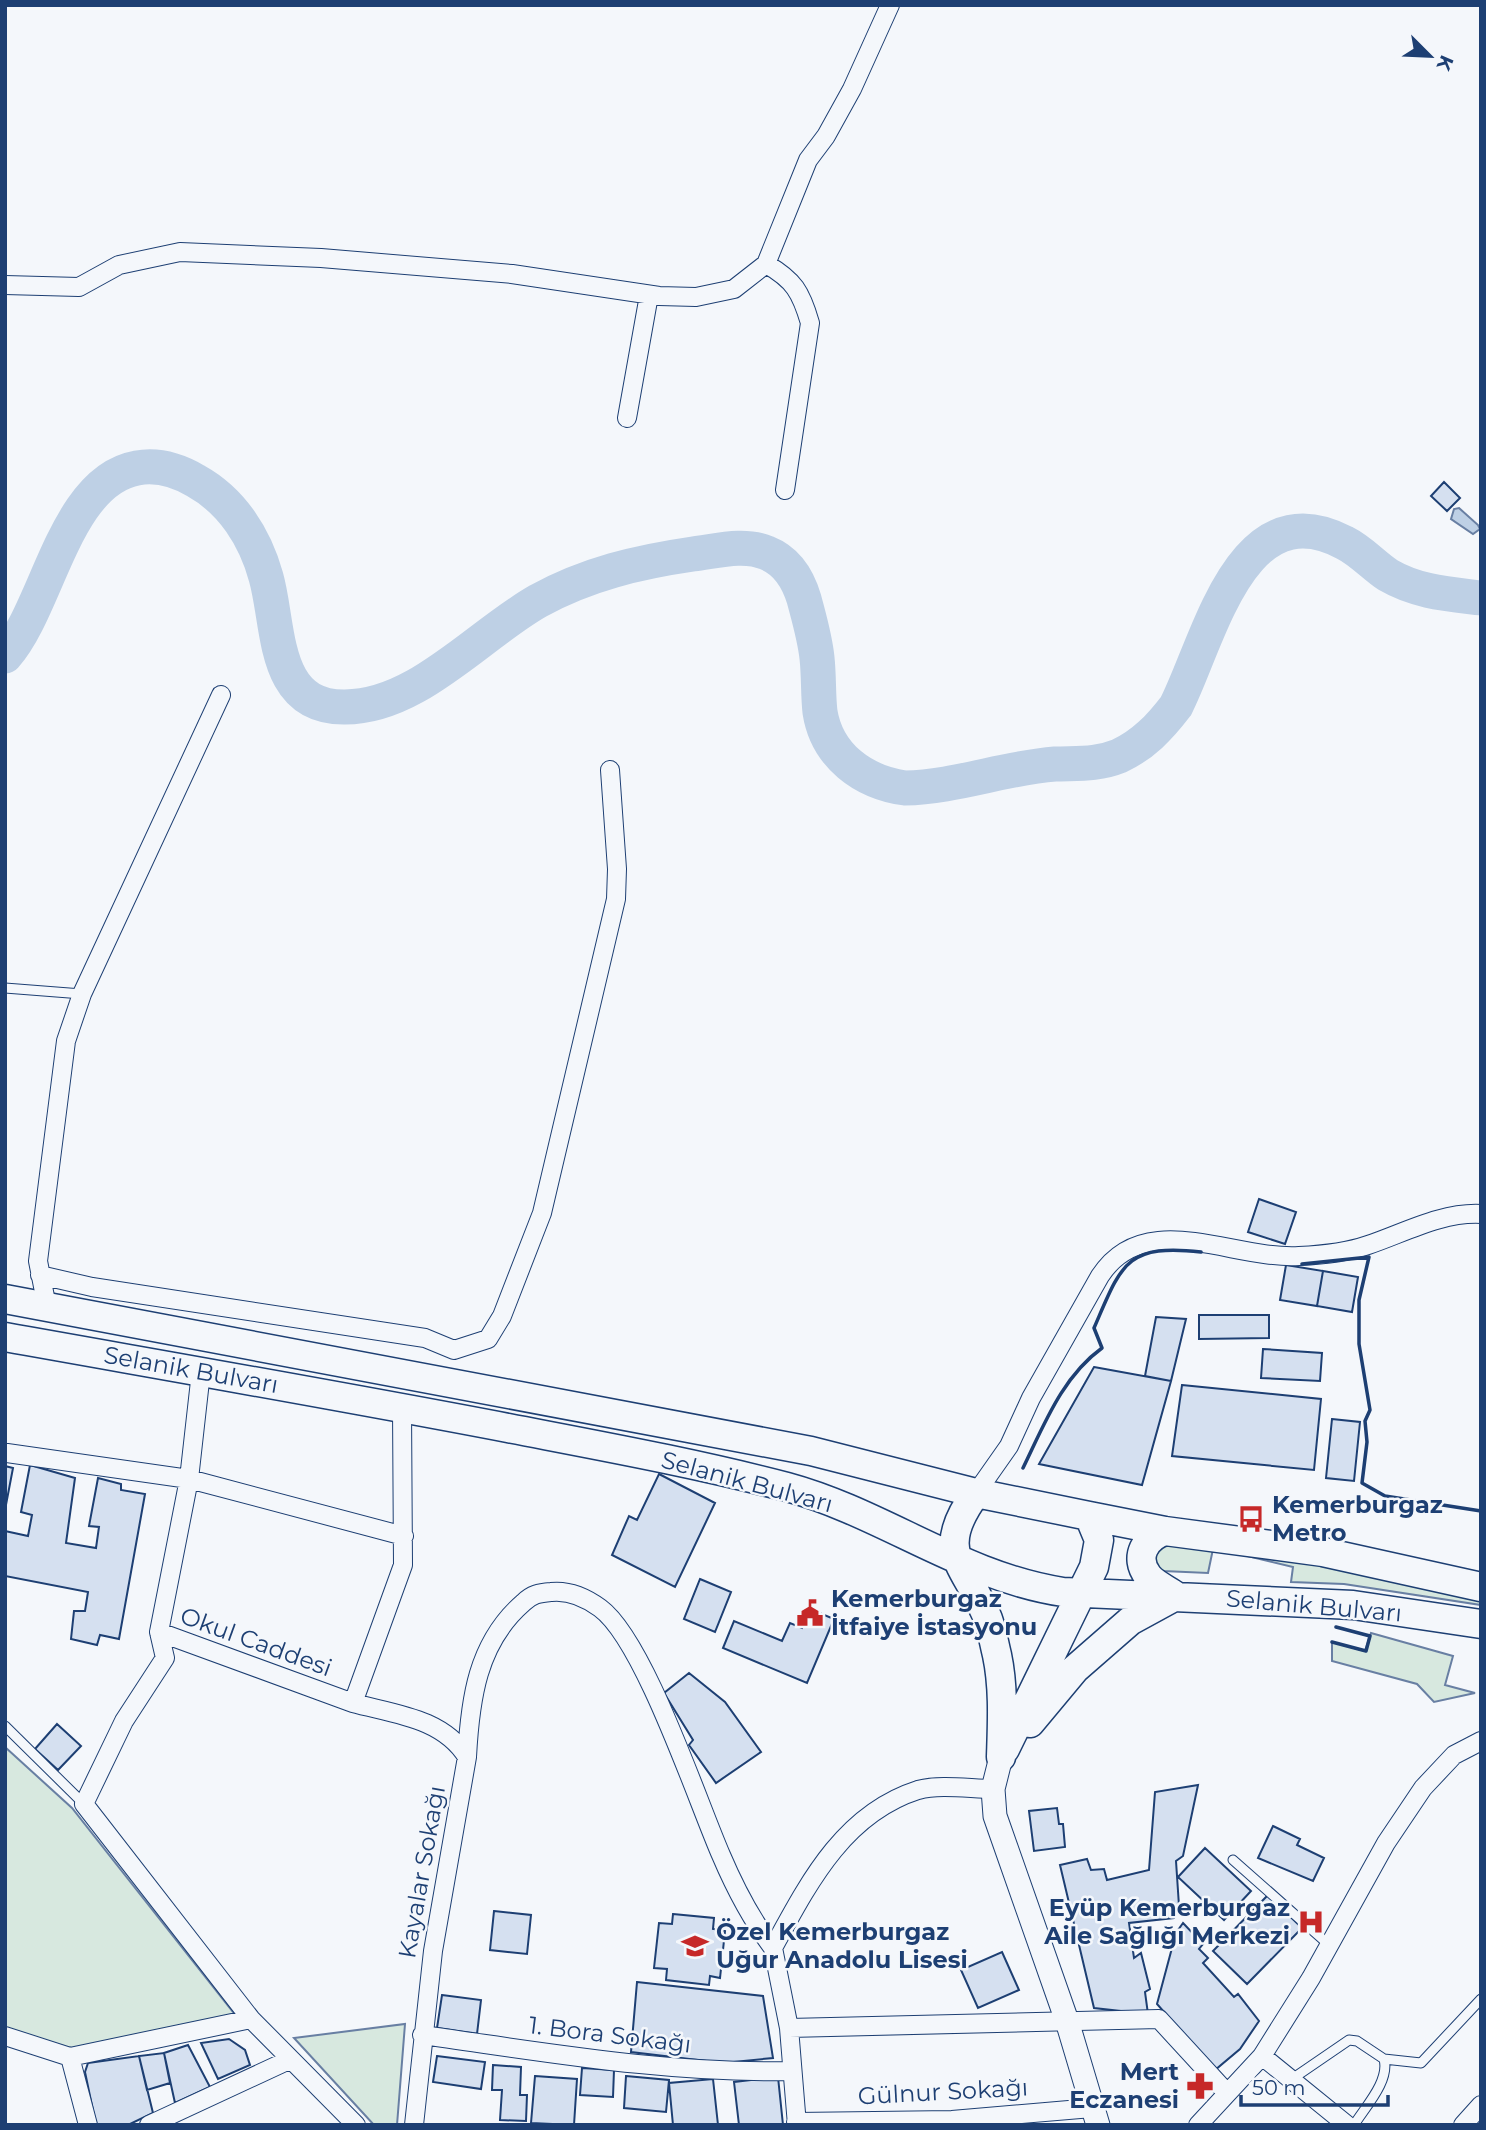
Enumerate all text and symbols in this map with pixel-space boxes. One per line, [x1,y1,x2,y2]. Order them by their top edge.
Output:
north arrow [1395,21,1465,91]
text: K [1431,52,1458,75]
street label: Selanik Bulvarı [102,1340,280,1399]
street label: Selanik Bulvarı [658,1445,836,1518]
place label: Kemerburgaz Metro [1272,1490,1443,1547]
bus stop icon: Kemerburgaz Metro [1236,1504,1266,1534]
street label: Selanik Bulvarı [1225,1583,1403,1628]
place label: Kemerburgaz İtfaiye İstasyonu [831,1584,1037,1641]
public building icon: Kemerburgaz İtfaiye İstasyonu [795,1598,825,1628]
street label: Okul Caddesi [176,1601,336,1682]
street label: Kayalar Sokağı [392,1783,451,1960]
place label: Eyüp Kemerburgaz Aile Sağlığı Merkezi [1043,1893,1290,1950]
hospital icon: Eyüp Kemerburgaz Aile Sağlığı Merkezi [1296,1907,1326,1937]
place label: Özel Kemerburgaz Uğur Anadolu Lisesi [716,1917,968,1974]
school or university icon: Özel Kemerburgaz Uğur Anadolu Lisesi [680,1931,710,1961]
street label: 1. Bora Sokağı [527,2010,693,2059]
place label: Mert Eczanesi [1069,2057,1180,2114]
scale bar [1241,2064,1388,2108]
pharmacy icon: Mert Eczanesi [1185,2071,1215,2101]
street label: Gülnur Sokağı [857,2073,1029,2110]
text: 50 m [1252,2075,1306,2100]

